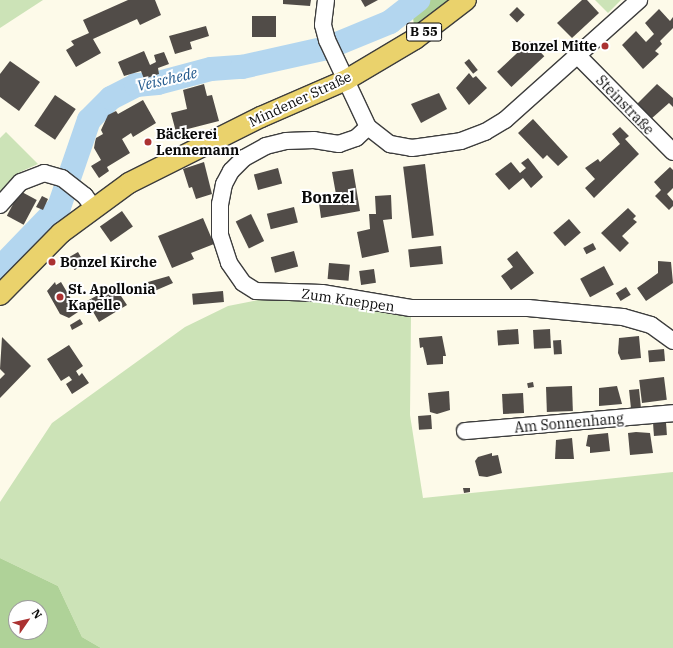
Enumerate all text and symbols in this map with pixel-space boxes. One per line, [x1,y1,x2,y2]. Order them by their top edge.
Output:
road number: B 55 [406,21,442,43]
place label: Bonzel Mitte [511,38,597,54]
marker: Bonzel Mitte [600,41,610,51]
water label: Veischede [135,63,199,95]
street label: Mindener Straße [246,68,354,130]
street label: Steinstraße [593,72,657,138]
place label: Bäckerei Lennemann [156,126,239,158]
marker: Bäckerei Lennemann [143,137,153,147]
district label: Bonzel [301,187,355,207]
place label: Bonzel Kirche [60,254,157,270]
marker: Bonzel Kirche [47,257,57,267]
place label: St. Apollonia Kapelle [68,281,156,314]
street label: Zum Kneppen [300,285,396,315]
marker: St. Apollonia Kapelle [55,292,65,302]
street label: Am Sonnenhang [514,410,624,436]
north arrow [8,600,48,640]
text: N [29,606,45,621]

